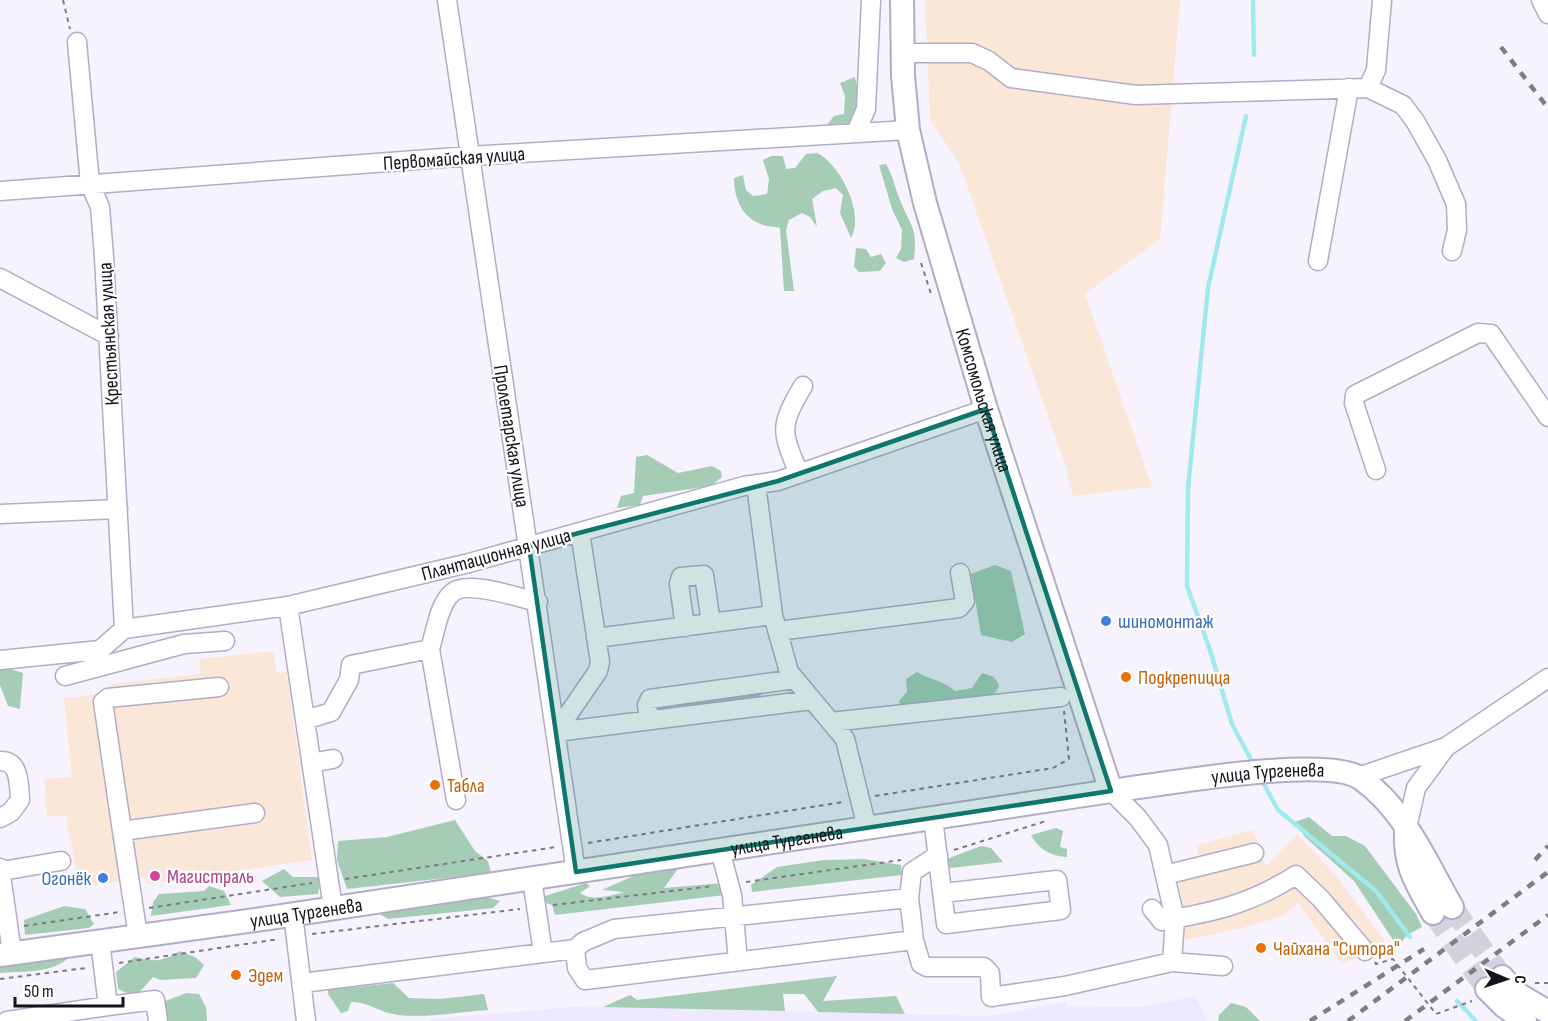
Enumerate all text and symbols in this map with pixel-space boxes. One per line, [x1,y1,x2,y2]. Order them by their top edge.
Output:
street label: Первомайская улица [382,142,526,176]
street label: Крестьянская улица [93,262,125,406]
street label: Комсомольская улица [950,326,1017,475]
street label: Пролетарская улица [488,363,534,509]
street label: Плантационная улица [419,523,574,586]
place label: шиномонтаж [1118,610,1214,634]
marker: шиномонтаж [1099,614,1113,628]
place label: Подкрепицца [1138,666,1230,690]
marker: Подкрепицца [1119,670,1133,684]
street label: улица Тургенева [1210,758,1325,790]
place label: Табла [447,774,485,798]
marker: Табла [428,778,442,792]
street label: улица Тургенева [729,821,844,861]
place label: Магистраль [167,865,254,889]
place label: Огонёк [42,867,91,891]
marker: Магистраль [148,869,162,883]
marker: Огонёк [96,871,110,885]
street label: улица Тургенева [249,893,364,933]
place label: Чайхана "Ситора" [1273,937,1400,961]
marker: Чайхана "Ситора" [1254,941,1268,955]
north arrow [1476,949,1536,1009]
place label: Эдем [248,964,283,988]
marker: Эдем [229,968,243,982]
scale bar [15,970,123,1008]
text: С [1510,975,1529,984]
text: 50 m [24,981,54,1002]

